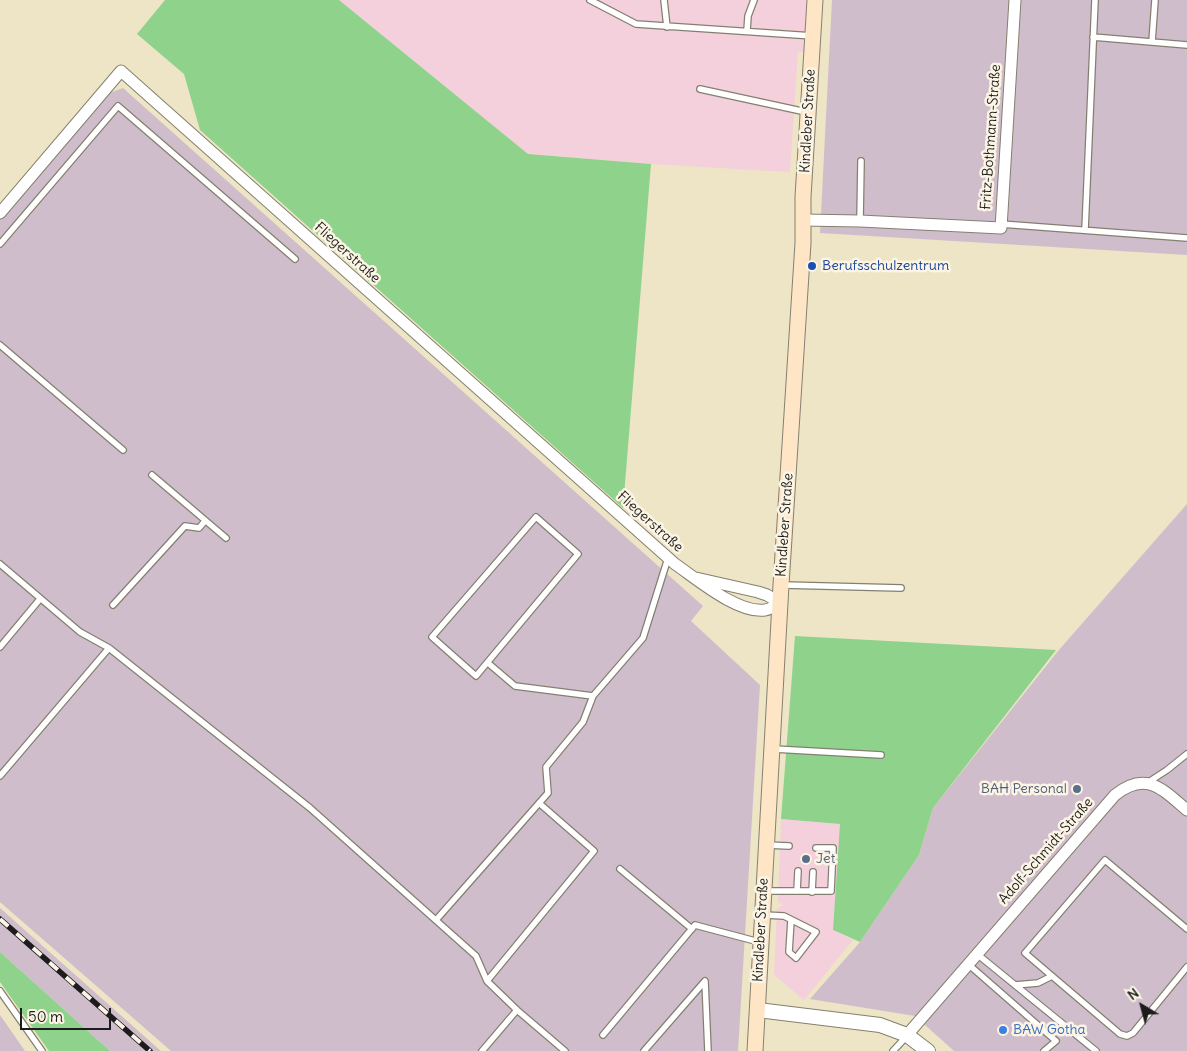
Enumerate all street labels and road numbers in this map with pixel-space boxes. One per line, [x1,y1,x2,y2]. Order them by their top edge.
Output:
street label: Fritz-Bothmann-Straße [978,64,1004,210]
street label: Kindleber Straße [797,69,819,173]
street label: Fliegerstraße [311,219,383,287]
street label: Kindleber Straße [773,472,797,578]
street label: Fliegerstraße [614,488,686,556]
street label: Adolf-Schmidt-Straße [995,794,1097,908]
street label: Kindleber Straße [750,878,772,982]

